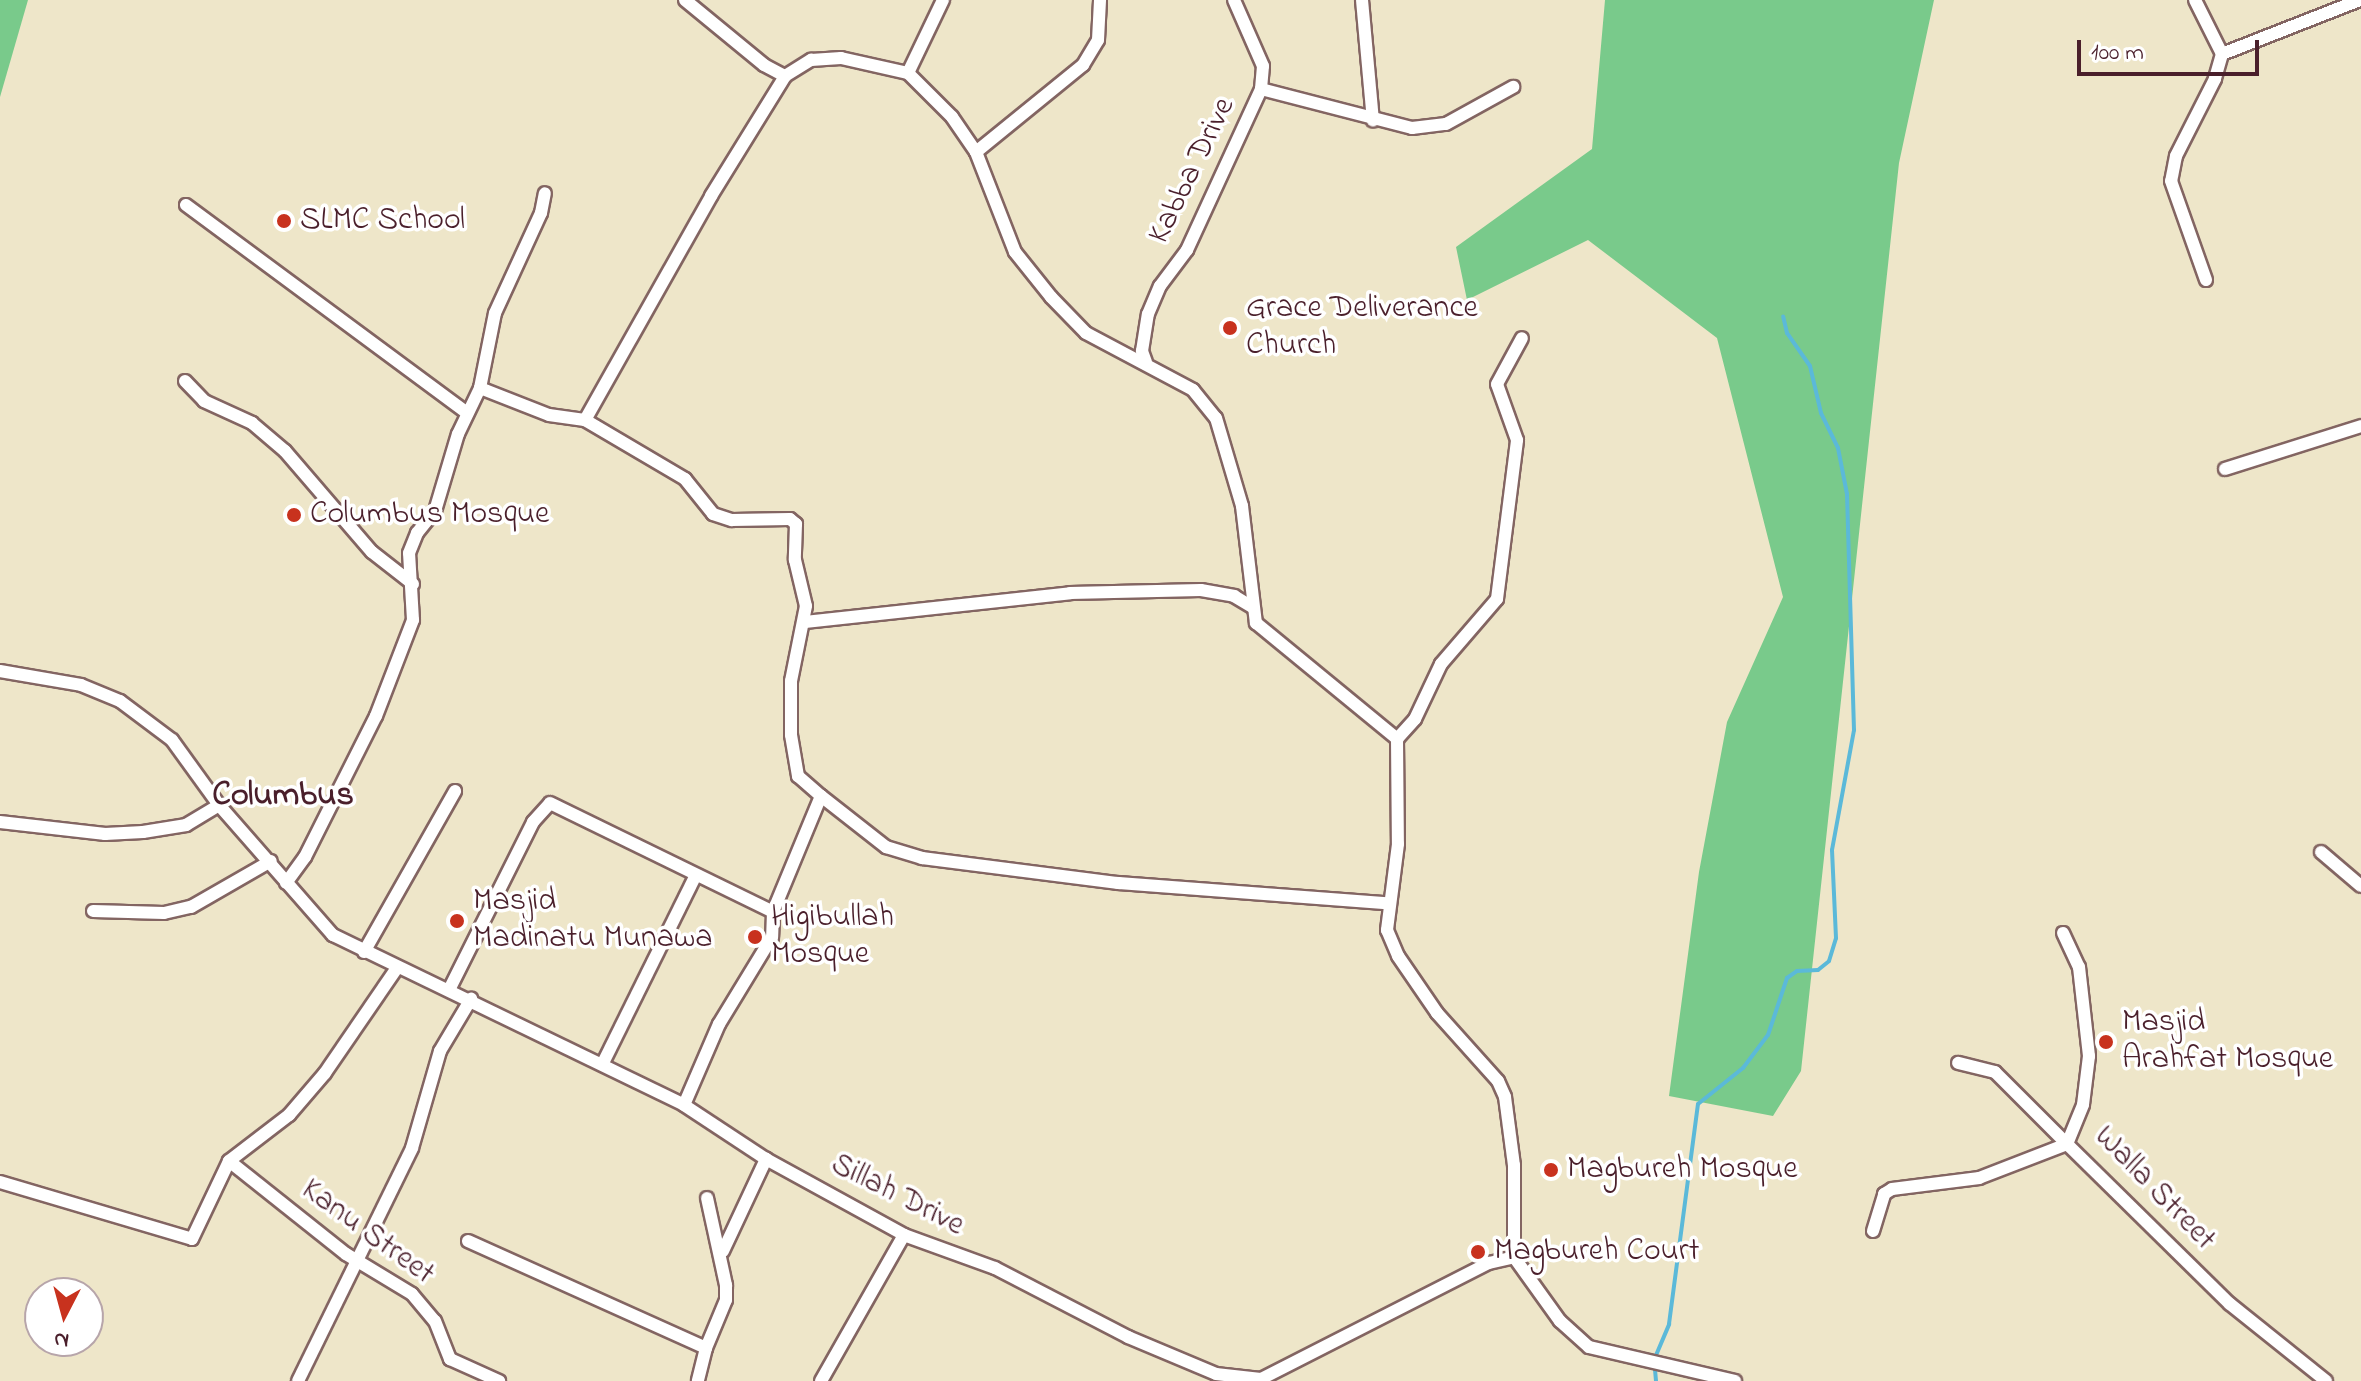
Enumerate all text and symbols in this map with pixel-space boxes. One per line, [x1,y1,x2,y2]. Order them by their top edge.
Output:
scale bar [2081,24,2263,74]
text: 100 m [2091,36,2144,71]
street label: Kabba Drive [1141,92,1245,250]
place label: SLMC School [300,202,465,240]
marker: SLMC School [275,212,293,230]
place label: Grace Deliverance Church [1246,291,1478,366]
marker: Grace Deliverance Church [1221,319,1239,337]
place label: Columbus Mosque [310,496,549,534]
marker: Columbus Mosque [285,506,303,524]
district label: Columbus [212,777,354,817]
place label: Masjid Madinatu Munawa [473,884,712,959]
place label: Higibullah Mosque [771,900,894,975]
marker: Masjid Madinatu Munawa [448,912,466,930]
marker: Higibullah Mosque [746,928,764,946]
place label: Masjid Arahfat Mosque [2122,1005,2333,1080]
marker: Masjid Arahfat Mosque [2097,1033,2115,1051]
street label: Walla Street [2085,1119,2223,1259]
street label: Sillah Drive [824,1146,970,1246]
place label: Magbureh Mosque [1567,1151,1798,1189]
marker: Magbureh Mosque [1542,1161,1560,1179]
street label: Kanu Street [293,1172,441,1294]
place label: Magbureh Court [1494,1233,1699,1271]
marker: Magbureh Court [1469,1243,1487,1261]
north arrow [24,1277,104,1357]
text: N [53,1322,71,1356]

